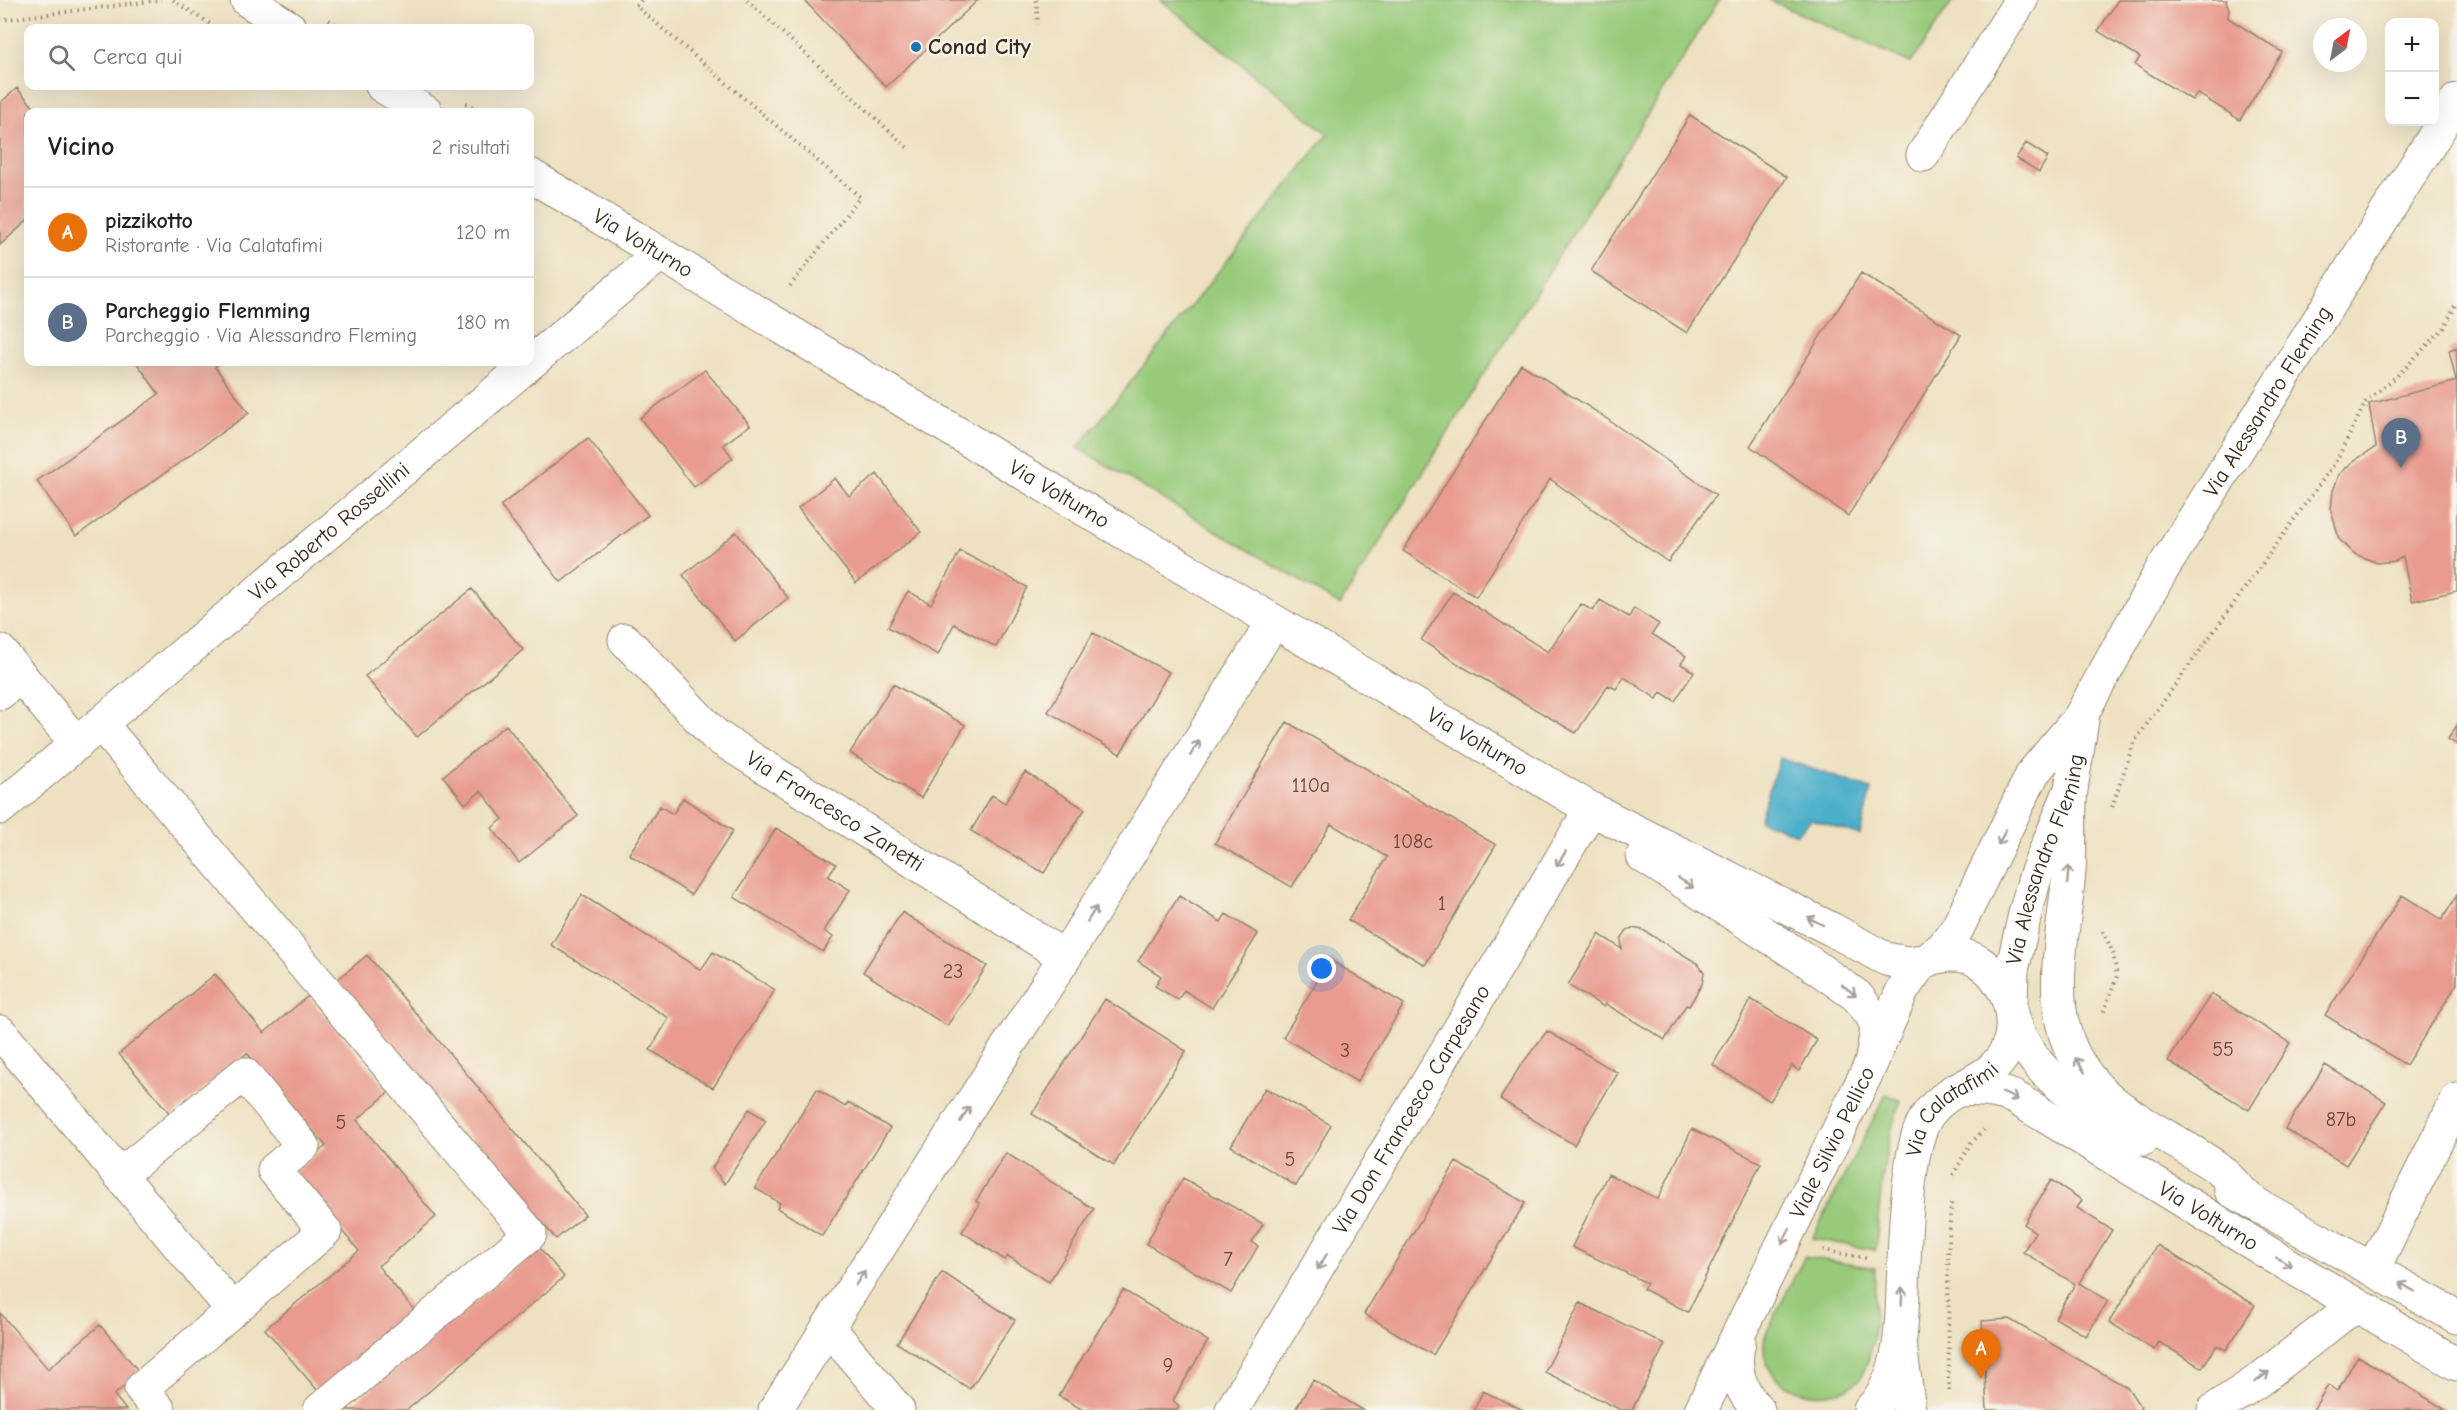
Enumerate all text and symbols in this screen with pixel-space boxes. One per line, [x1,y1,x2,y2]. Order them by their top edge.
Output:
north arrow [2313,18,2367,72]
map controls [2385,18,2439,126]
button: + [2385,18,2439,72]
search box [24,24,534,90]
place label: Conad City [928,34,1032,60]
marker: Conad City [909,40,923,54]
icon: search [45,41,78,74]
text: Cerca qui [93,44,183,70]
button: − [2385,72,2439,126]
text: Vicino [48,132,114,162]
text: 2 risultati [432,136,510,159]
street label: Via Volturno [588,203,698,283]
text: pizzikotto [105,208,193,234]
text: A [62,221,73,244]
text: 120 m [456,221,510,244]
text: Ristorante · Via Calatafimi [105,234,323,257]
text: Parcheggio Flemming [105,298,311,324]
street label: Via Alessandro Fleming [2198,301,2337,502]
text: B [61,311,74,334]
text: 180 m [456,311,510,334]
text: Parcheggio · Via Alessandro Fleming [105,324,417,347]
pin: B [2382,418,2420,468]
street label: Via Volturno [1004,454,1114,534]
street label: Via Roberto Rossellini [244,457,415,606]
street label: Via Volturno [1422,702,1532,782]
one-way arrow [1189,740,1201,757]
street label: Via Francesco Zanetti [741,745,929,877]
street label: Via Alessandro Fleming [2001,752,2089,967]
house number: 110a [1292,774,1330,797]
one-way arrow [1995,827,2007,845]
house number: 108c [1393,830,1433,853]
one-way arrow [1555,850,1567,867]
one-way arrow [2063,866,2074,885]
one-way arrow [1677,877,1694,889]
house number: 1 [1438,892,1446,915]
one-way arrow [1086,906,1098,923]
one-way arrow [1807,915,1824,927]
your location [1307,954,1336,983]
house number: 23 [943,960,963,983]
street label: Via Don Francesco Carpesano [1327,980,1496,1239]
one-way arrow [1841,984,1857,997]
house number: 55 [2212,1038,2234,1061]
house number: 3 [1340,1039,1350,1062]
street label: Via Calatafimi [1900,1056,2004,1159]
one-way arrow [2074,1057,2086,1074]
street label: Viale Silvio Pellico [1784,1062,1881,1223]
one-way arrow [2000,1091,2018,1102]
one-way arrow [959,1106,971,1123]
house number: 87b [2326,1108,2356,1131]
house number: 5 [336,1111,346,1134]
house number: 5 [1285,1148,1295,1171]
street label: Via Volturno [2154,1176,2263,1257]
one-way arrow [1780,1227,1792,1245]
house number: 7 [1223,1248,1233,1271]
one-way arrow [1316,1253,1328,1270]
one-way arrow [2275,1256,2292,1268]
one-way arrow [855,1270,867,1287]
one-way arrow [2399,1281,2416,1293]
one-way arrow [1897,1287,1908,1307]
pin: A [1962,1330,2000,1379]
house number: 9 [1163,1354,1173,1377]
one-way arrow [2254,1371,2270,1383]

